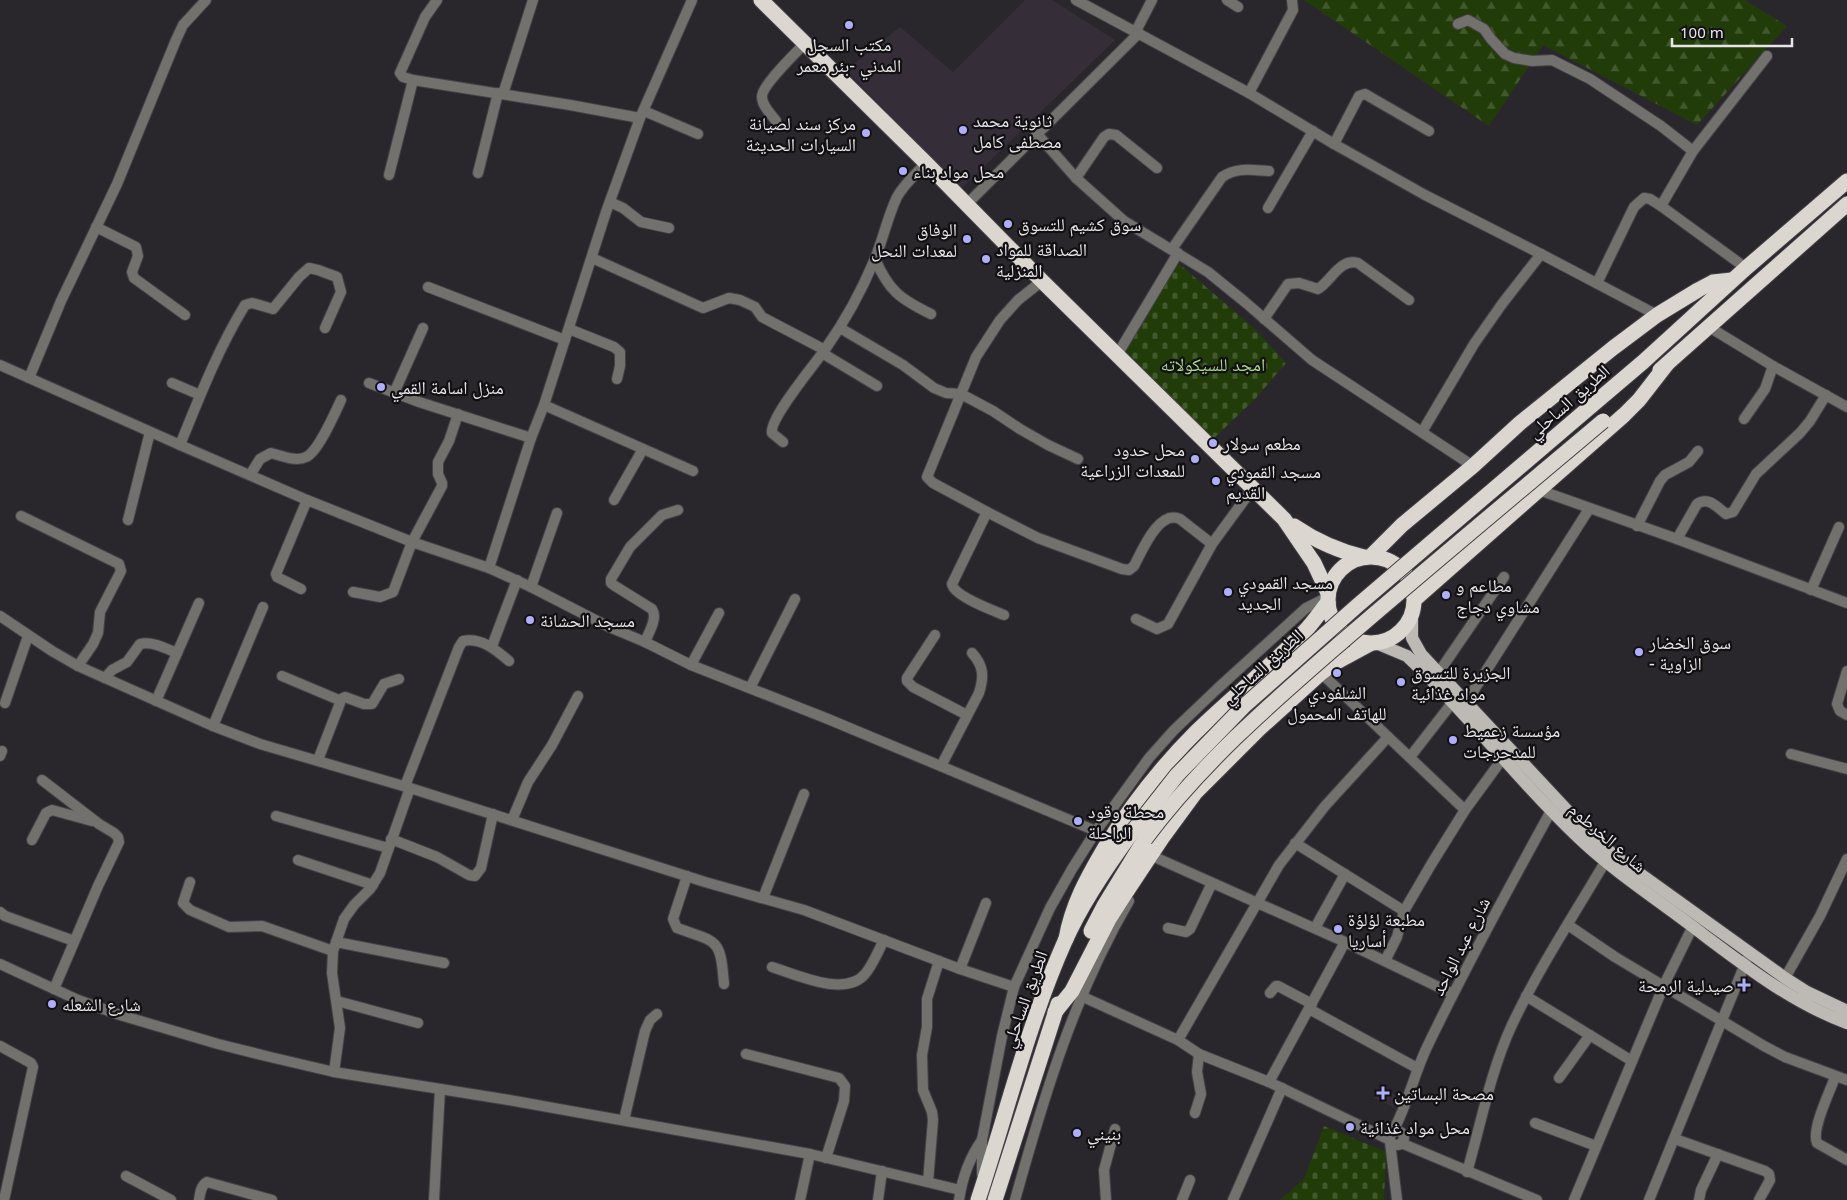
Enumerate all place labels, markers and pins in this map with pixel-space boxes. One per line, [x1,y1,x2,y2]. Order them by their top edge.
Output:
marker: مكتب السجل المدني -بئر معمر [843,19,855,31]
place label: مكتب السجل المدني -بئر معمر [796,32,901,81]
place label: ثانوية محمد مصطفى كامل [973,108,1061,153]
place label: مركز سند لصيانة السيارات الحديثة [746,111,856,156]
marker: ثانوية محمد مصطفى كامل [957,124,969,136]
marker: مركز سند لصيانة السيارات الحديثة [860,127,872,139]
place label: محل مواد بناء [913,159,1004,183]
marker: محل مواد بناء [897,165,909,177]
place label: سوق كشيم للتسوق [1018,212,1141,237]
place label: الوفاق لمعدات النحل [871,217,957,262]
marker: سوق كشيم للتسوق [1002,218,1014,230]
marker: الوفاق لمعدات النحل [961,233,973,245]
place label: الصداقة للمواد المنزلية [996,237,1087,282]
marker: الصداقة للمواد المنزلية [980,253,992,265]
place label: منزل اسامة القمي [391,375,504,403]
marker: منزل اسامة القمي [375,381,387,393]
place label: مطعم سولار [1222,431,1301,456]
place label: محل حدود للمعدات الزراعية [1080,437,1185,482]
marker: مطعم سولار [1207,437,1219,449]
marker: محل حدود للمعدات الزراعية [1189,453,1201,465]
place label: مسجد القمودي القديم [1226,459,1321,505]
marker: مسجد القمودي القديم [1210,475,1222,487]
place label: مسجد القمودي الجديد [1238,570,1333,615]
place label: مطاعم و مشاوي دجاج [1456,573,1540,622]
marker: مسجد القمودي الجديد [1222,586,1234,598]
marker: مطاعم و مشاوي دجاج [1440,589,1452,601]
place label: مسجد الحشانة [540,608,635,632]
marker: مسجد الحشانة [524,614,536,626]
place label: سوق الخضار - الزاوية [1648,630,1731,675]
marker: سوق الخضار - الزاوية [1633,646,1645,658]
place label: الجزيرة للتسوق مواد غذائية [1411,660,1511,705]
marker: الشلفودي للهاتف المحمول [1331,667,1343,679]
marker: الجزيرة للتسوق مواد غذائية [1395,676,1407,688]
place label: الشلفودي للهاتف المحمول [1287,680,1387,725]
place label: مؤسسة زعميط للمدحرجات [1463,718,1560,763]
marker: مؤسسة زعميط للمدحرجات [1447,734,1459,746]
place label: محطة وقود الراحلة [1088,799,1164,844]
marker: محطة وقود الراحلة [1072,815,1084,827]
place label: مطبعة لؤلؤة أساريا [1348,907,1425,952]
marker: مطبعة لؤلؤة أساريا [1332,923,1344,935]
place label: صيدلية الرمحة [1638,973,1734,997]
marker: صيدلية الرمحة [1738,979,1750,991]
place label: شارع الشعله [62,992,141,1016]
marker: شارع الشعله [46,998,58,1010]
place label: مصحة البساتين [1394,1081,1494,1105]
marker: مصحة البساتين [1376,1086,1390,1100]
place label: محل مواد غذائية [1360,1115,1470,1139]
place label: بنيني [1087,1121,1121,1149]
marker: محل مواد غذائية [1344,1121,1356,1133]
marker: بنيني [1071,1127,1083,1139]

